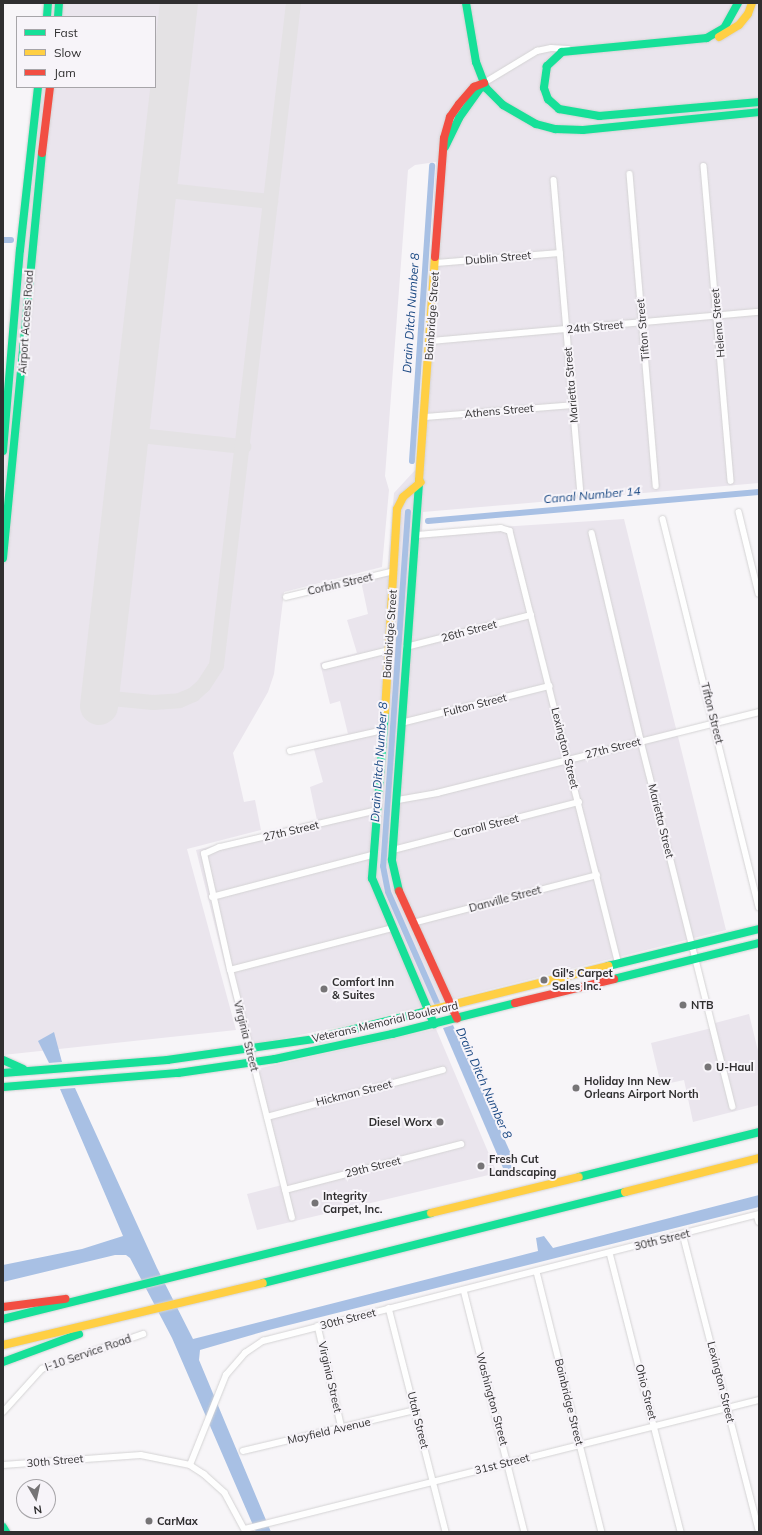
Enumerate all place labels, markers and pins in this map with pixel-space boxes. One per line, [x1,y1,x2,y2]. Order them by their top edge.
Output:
place label: Gil's Carpet Sales Inc. [552,967,613,993]
marker: Gil's Carpet Sales Inc. [539,975,549,985]
place label: Comfort Inn & Suites [332,976,394,1002]
marker: Comfort Inn & Suites [319,984,329,994]
place label: NTB [691,998,714,1012]
marker: NTB [678,1000,688,1010]
place label: U-Haul [716,1060,754,1074]
marker: U-Haul [703,1062,713,1072]
place label: Holiday Inn New Orleans Airport North [584,1075,699,1101]
marker: Holiday Inn New Orleans Airport North [571,1083,581,1093]
place label: Diesel Worx [369,1115,432,1129]
marker: Diesel Worx [435,1117,445,1127]
place label: Fresh Cut Landscaping [489,1153,556,1179]
marker: Fresh Cut Landscaping [476,1161,486,1171]
place label: Integrity Carpet, Inc. [323,1190,383,1216]
marker: Integrity Carpet, Inc. [310,1198,320,1208]
place label: CarMax [157,1514,198,1528]
marker: CarMax [144,1516,154,1526]

